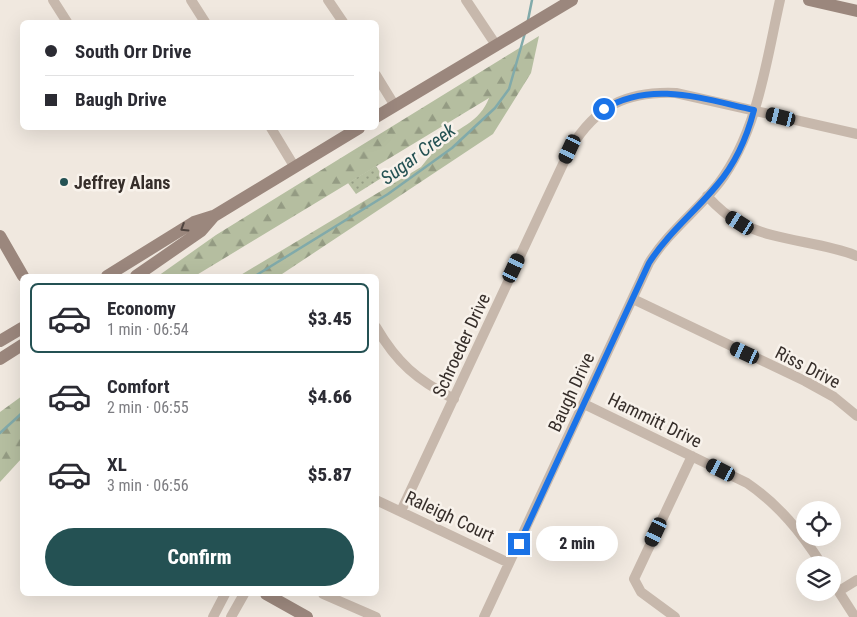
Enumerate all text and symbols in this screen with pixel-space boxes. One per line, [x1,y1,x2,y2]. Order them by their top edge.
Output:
text: South Orr Drive [75,40,191,63]
text: Baugh Drive [75,88,167,111]
route start [593,98,615,120]
car [764,106,797,128]
water label: Sugar Creek [376,118,461,190]
car [556,132,583,166]
place label: Jeffrey Alans [74,172,171,193]
marker: Jeffrey Alans [58,176,70,188]
car [723,209,756,237]
one-way arrow [181,222,190,232]
car [500,251,527,285]
street label: Schroeder Drive [428,290,494,400]
icon: car [47,296,92,341]
text: Economy [107,297,176,320]
text: $3.45 [308,307,352,330]
text: 1 min · 06:54 [107,320,189,339]
car [728,340,761,366]
street label: Riss Drive [772,342,844,392]
street label: Baugh Drive [544,349,598,435]
icon: car [47,374,92,419]
text: Comfort [107,375,170,398]
text: $4.66 [308,385,352,408]
street label: Hammitt Drive [605,388,705,452]
text: 2 min · 06:55 [107,398,189,417]
icon: car [47,452,92,497]
text: XL [107,453,127,476]
car [704,457,737,483]
text: $5.87 [308,463,352,486]
text: 3 min · 06:56 [107,476,189,495]
street label: Raleigh Court [402,486,498,546]
map controls [796,501,841,601]
button: locate [796,501,841,546]
car [642,515,669,549]
callout: 2 min [536,526,619,562]
button: Confirm [45,528,354,586]
route end [508,533,530,555]
text: 2 min [559,534,595,553]
button: layers [796,556,841,601]

